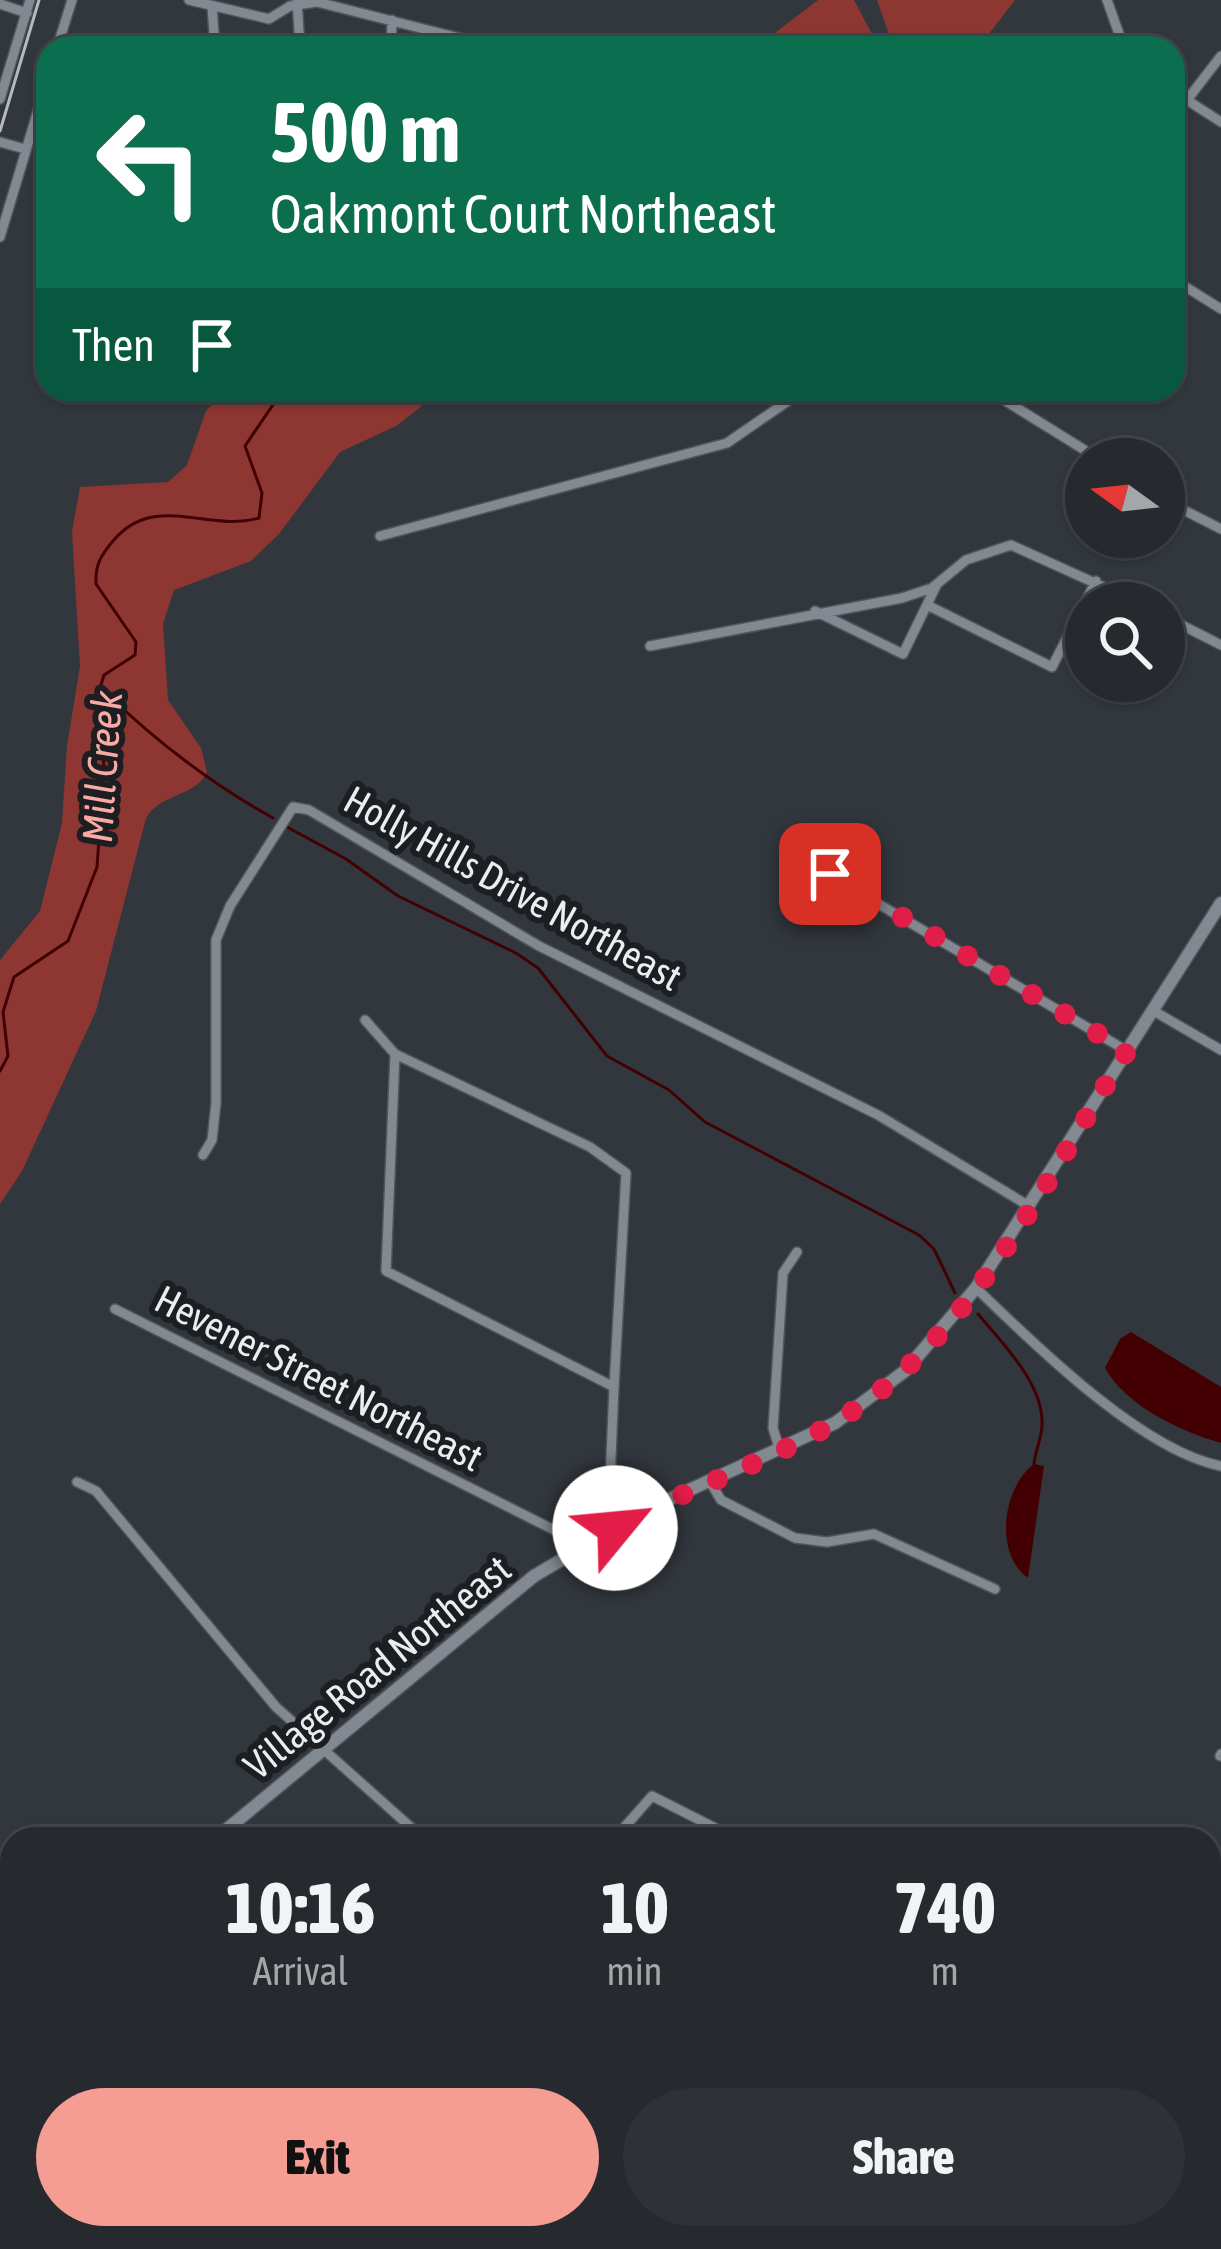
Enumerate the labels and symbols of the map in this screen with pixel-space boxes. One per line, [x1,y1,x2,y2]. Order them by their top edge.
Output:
north arrow [1065,438,1185,558]
water label: Mill Creek [73,689,131,844]
street label: Holly Hills Drive Northeast [337,777,689,999]
pin [779,823,881,925]
street label: Hevener Street Northeast [148,1276,490,1480]
position arrow [552,1465,678,1591]
street label: Village Road Northeast [235,1546,519,1788]

